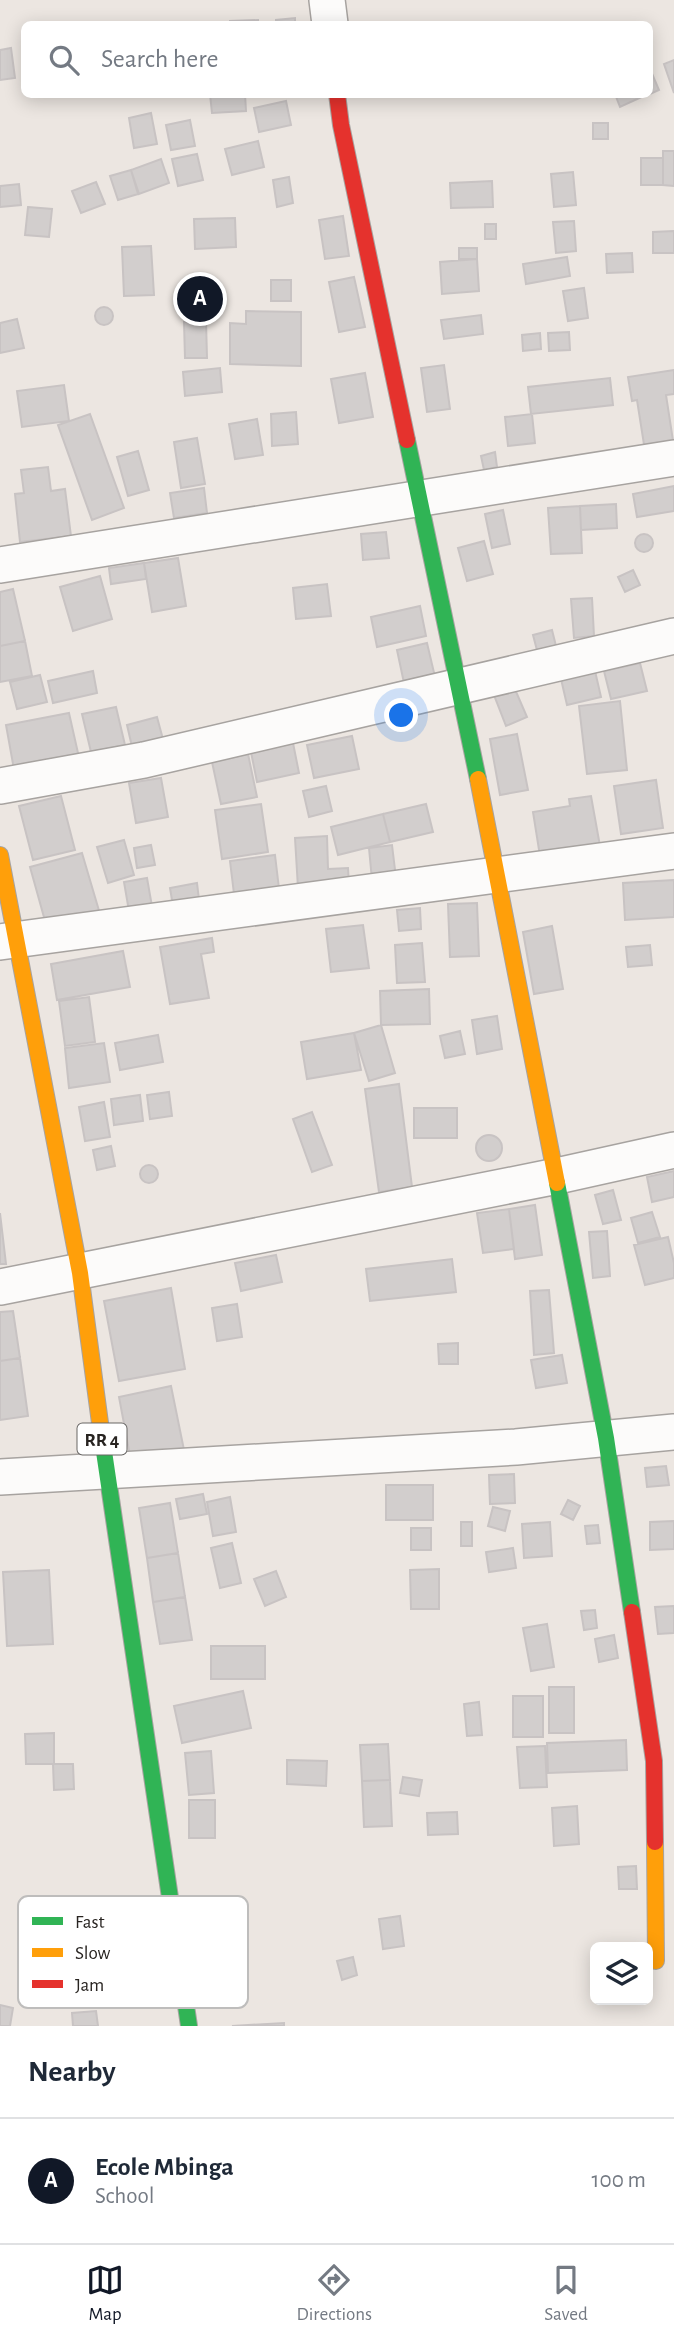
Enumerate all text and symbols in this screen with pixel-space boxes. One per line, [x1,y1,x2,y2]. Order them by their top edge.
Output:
search box [21,21,653,98]
icon: search [45,41,83,79]
text: Search here [101,46,219,72]
pin: A [177,273,223,325]
your location [384,698,418,732]
road number: RR 4 [78,1424,126,1455]
legend [18,1896,248,2008]
text: Fast [75,1913,105,1932]
map controls [590,1942,653,2005]
button: layers [590,1942,653,2005]
text: Slow [75,1944,111,1963]
text: Jam [75,1976,104,1995]
text: Nearby [28,2057,116,2087]
text: Ecole Mbinga [95,2154,234,2180]
text: A [44,2169,58,2192]
text: 100 m [592,2169,646,2192]
text: School [95,2185,154,2208]
tab: Map [86,2261,124,2326]
tab: Directions [296,2261,372,2326]
tab: Saved [544,2261,588,2326]

